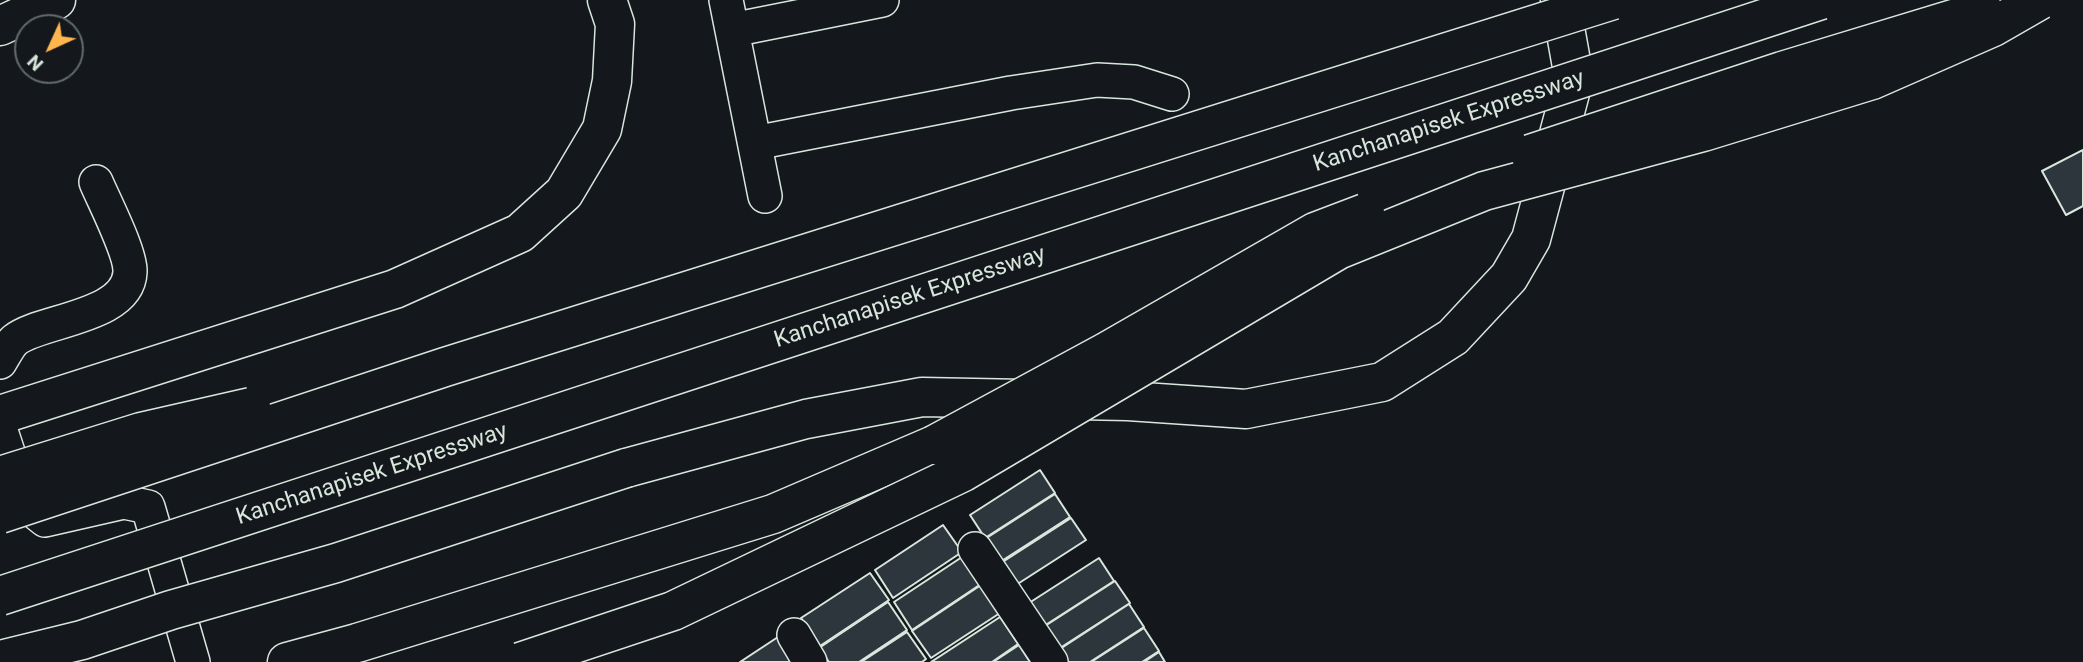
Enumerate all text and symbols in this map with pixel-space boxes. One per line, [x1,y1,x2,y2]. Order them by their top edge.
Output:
north arrow [14,14,84,84]
text: N [22,50,48,76]
street label: Kanchanapisek Expressway [1310,65,1588,179]
street label: Kanchanapisek Expressway [771,241,1049,355]
street label: Kanchanapisek Expressway [233,418,511,532]

